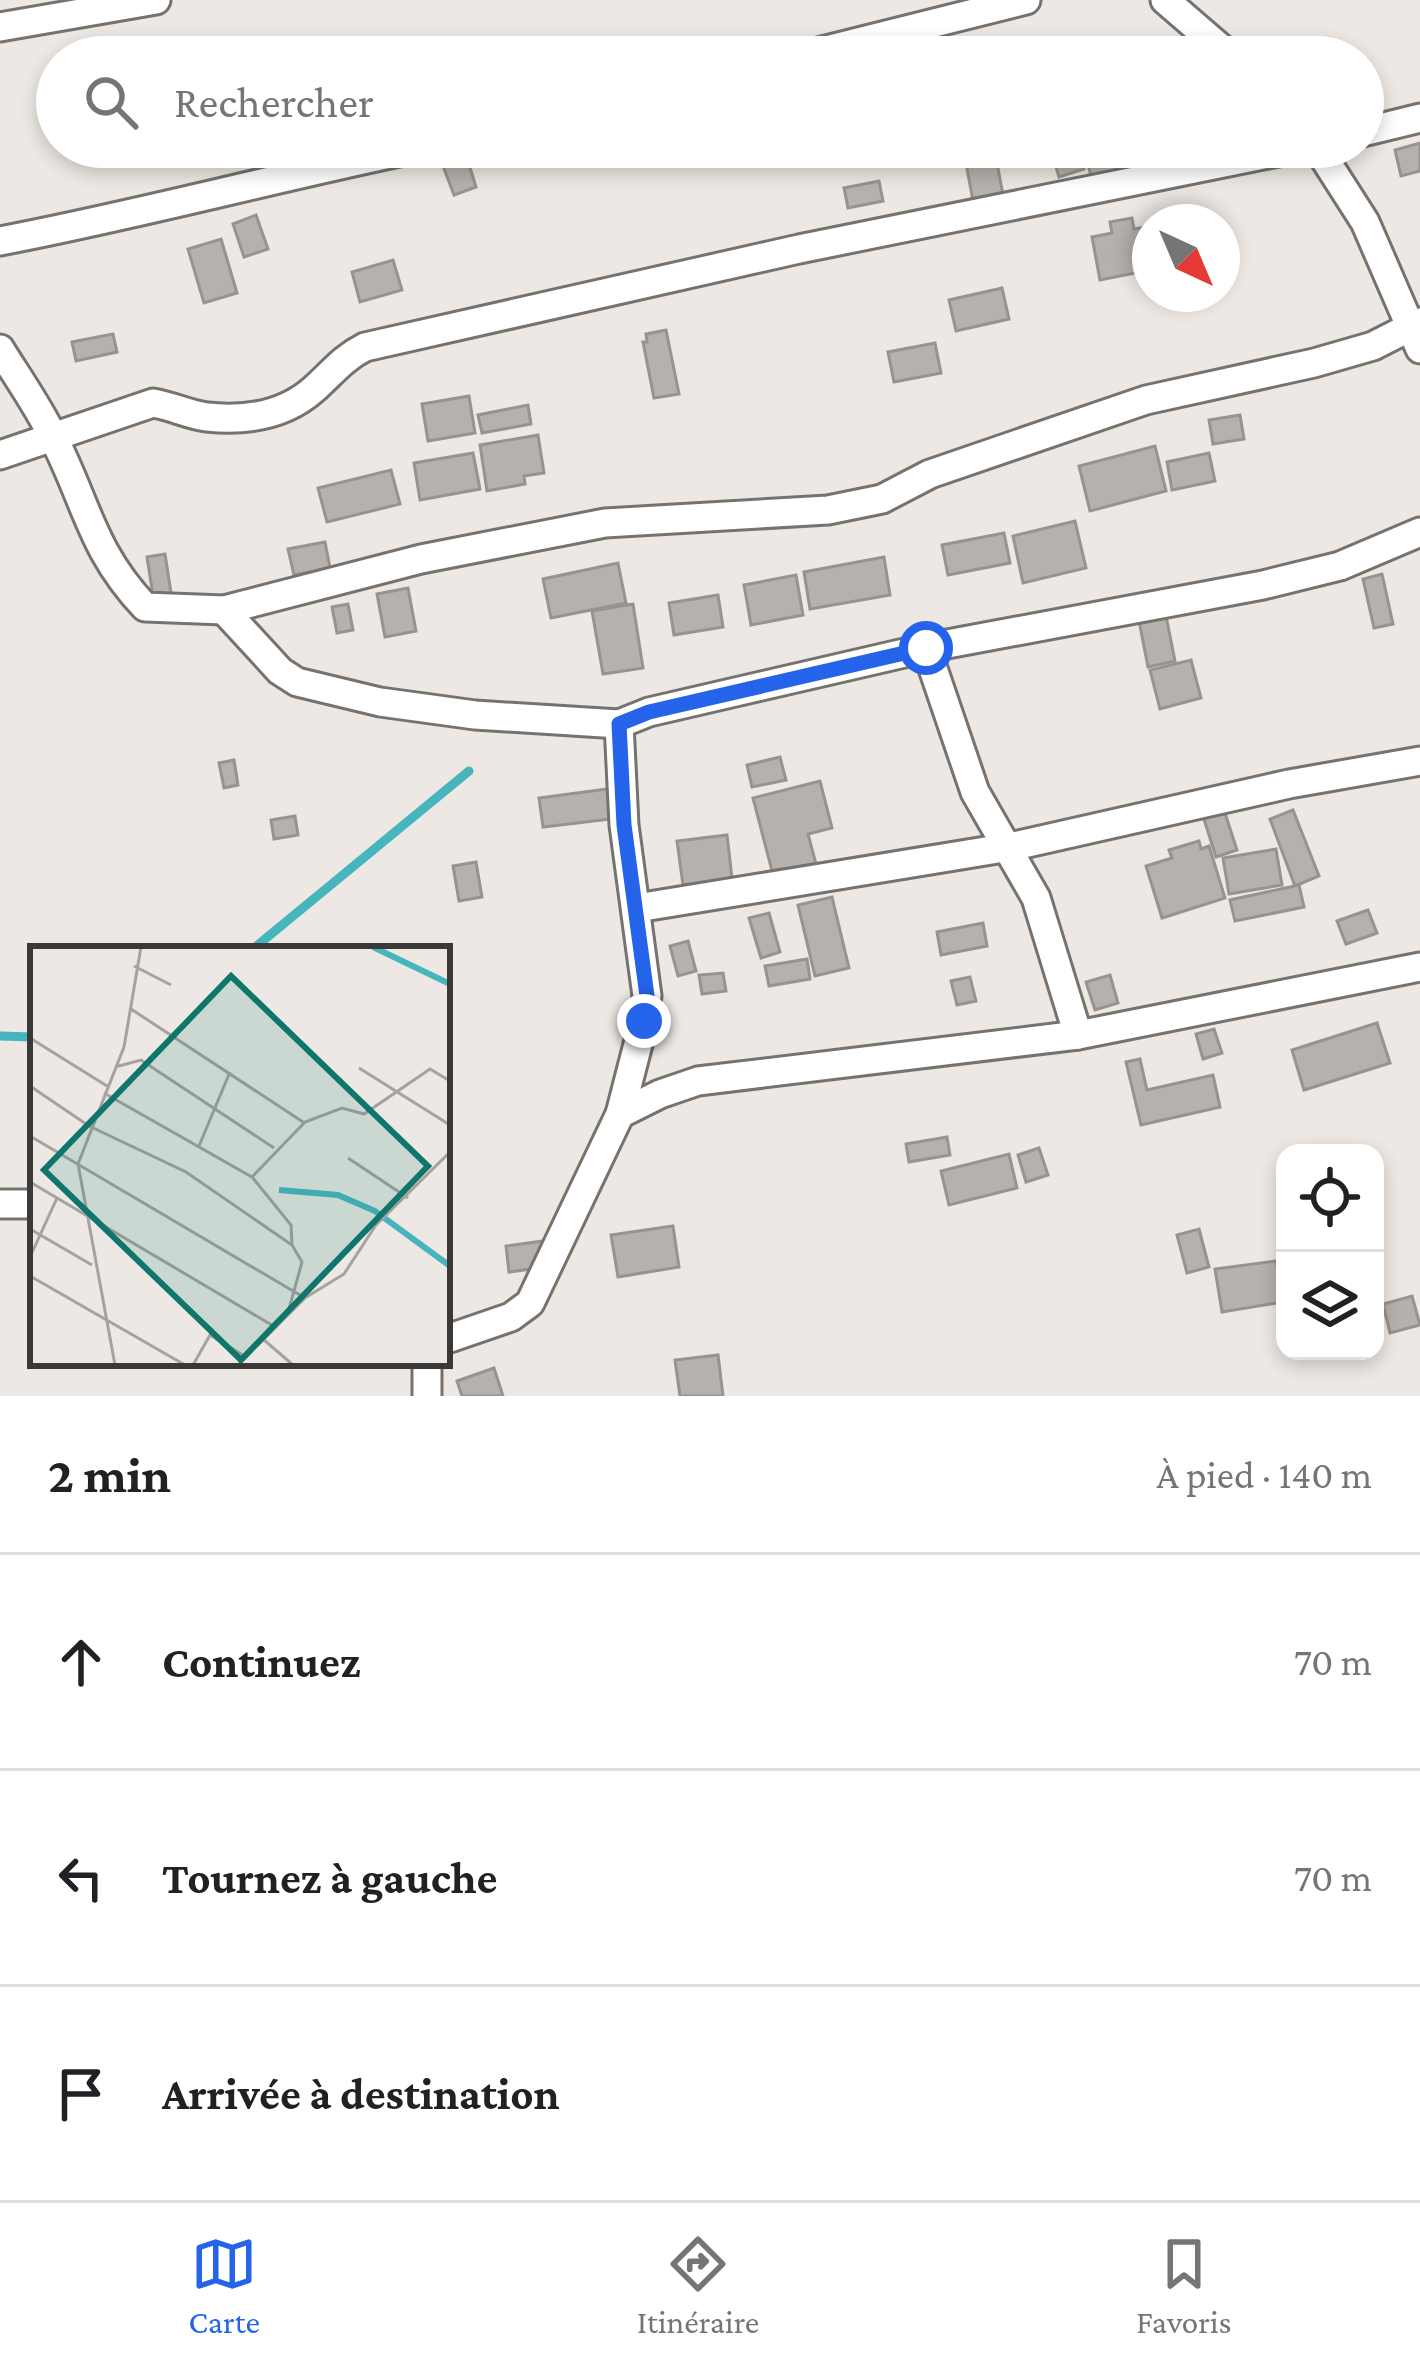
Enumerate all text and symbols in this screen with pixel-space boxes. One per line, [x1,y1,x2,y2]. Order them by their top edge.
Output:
search box [36,36,1384,168]
icon: search [78,69,144,135]
text: Rechercher [174,77,374,127]
north arrow [1132,204,1240,312]
route start [899,621,953,675]
inset map [30,946,450,1366]
route end [617,994,671,1048]
map controls [1276,1144,1384,1360]
button: locate [1276,1144,1384,1252]
button: layers [1276,1252,1384,1360]
text: 2 min [48,1446,171,1503]
text: À pied · 140 m [1157,1453,1372,1496]
icon: ahead [48,1629,114,1695]
text: Continuez [162,1637,361,1687]
text: 70 m [1294,1640,1372,1683]
icon: left [48,1845,114,1911]
text: Tournez à gauche [162,1853,497,1903]
text: 70 m [1294,1856,1372,1899]
icon: arrive [48,2061,114,2127]
text: Arrivée à destination [162,2069,560,2119]
tab: Carte [188,2231,260,2340]
tab: Itinéraire [637,2231,759,2340]
tab: Favoris [1136,2231,1232,2340]

